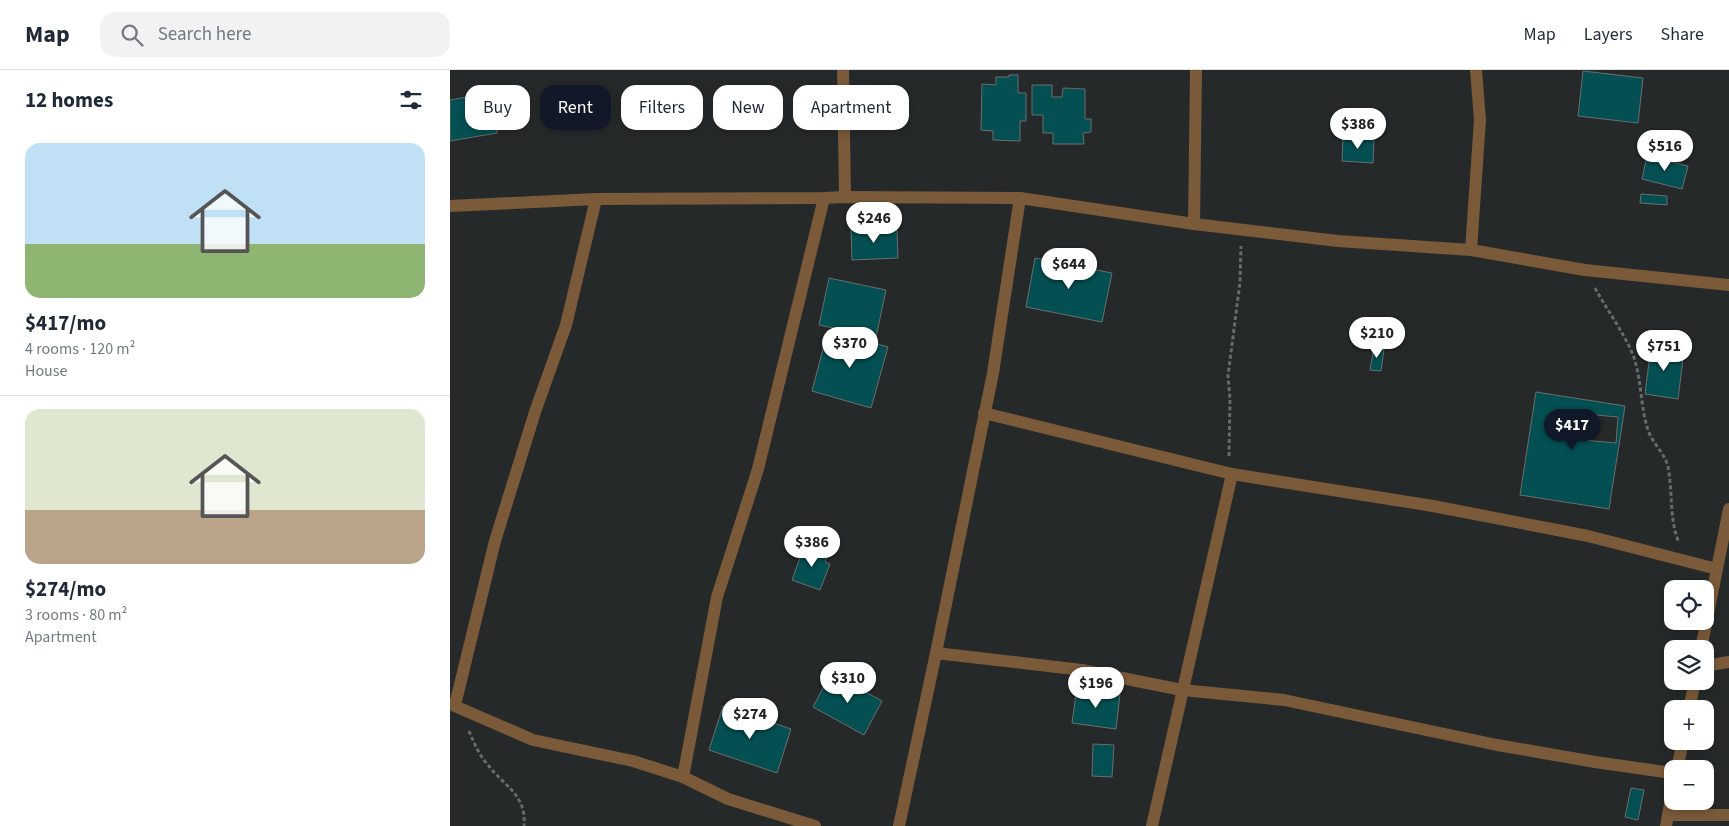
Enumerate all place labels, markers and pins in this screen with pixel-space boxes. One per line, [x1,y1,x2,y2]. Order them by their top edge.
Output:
pin: $386 [1328,108,1388,150]
pin: $516 [1635,129,1695,172]
pin: $246 [844,202,904,244]
pin: $644 [1039,248,1099,290]
pin: $210 [1347,316,1407,359]
pin: $370 [820,326,880,369]
pin: $751 [1634,330,1694,372]
pin: $417 [1542,408,1602,451]
pin: $386 [782,526,842,568]
pin: $310 [818,662,878,704]
pin: $196 [1066,666,1126,709]
pin: $274 [720,698,780,740]

